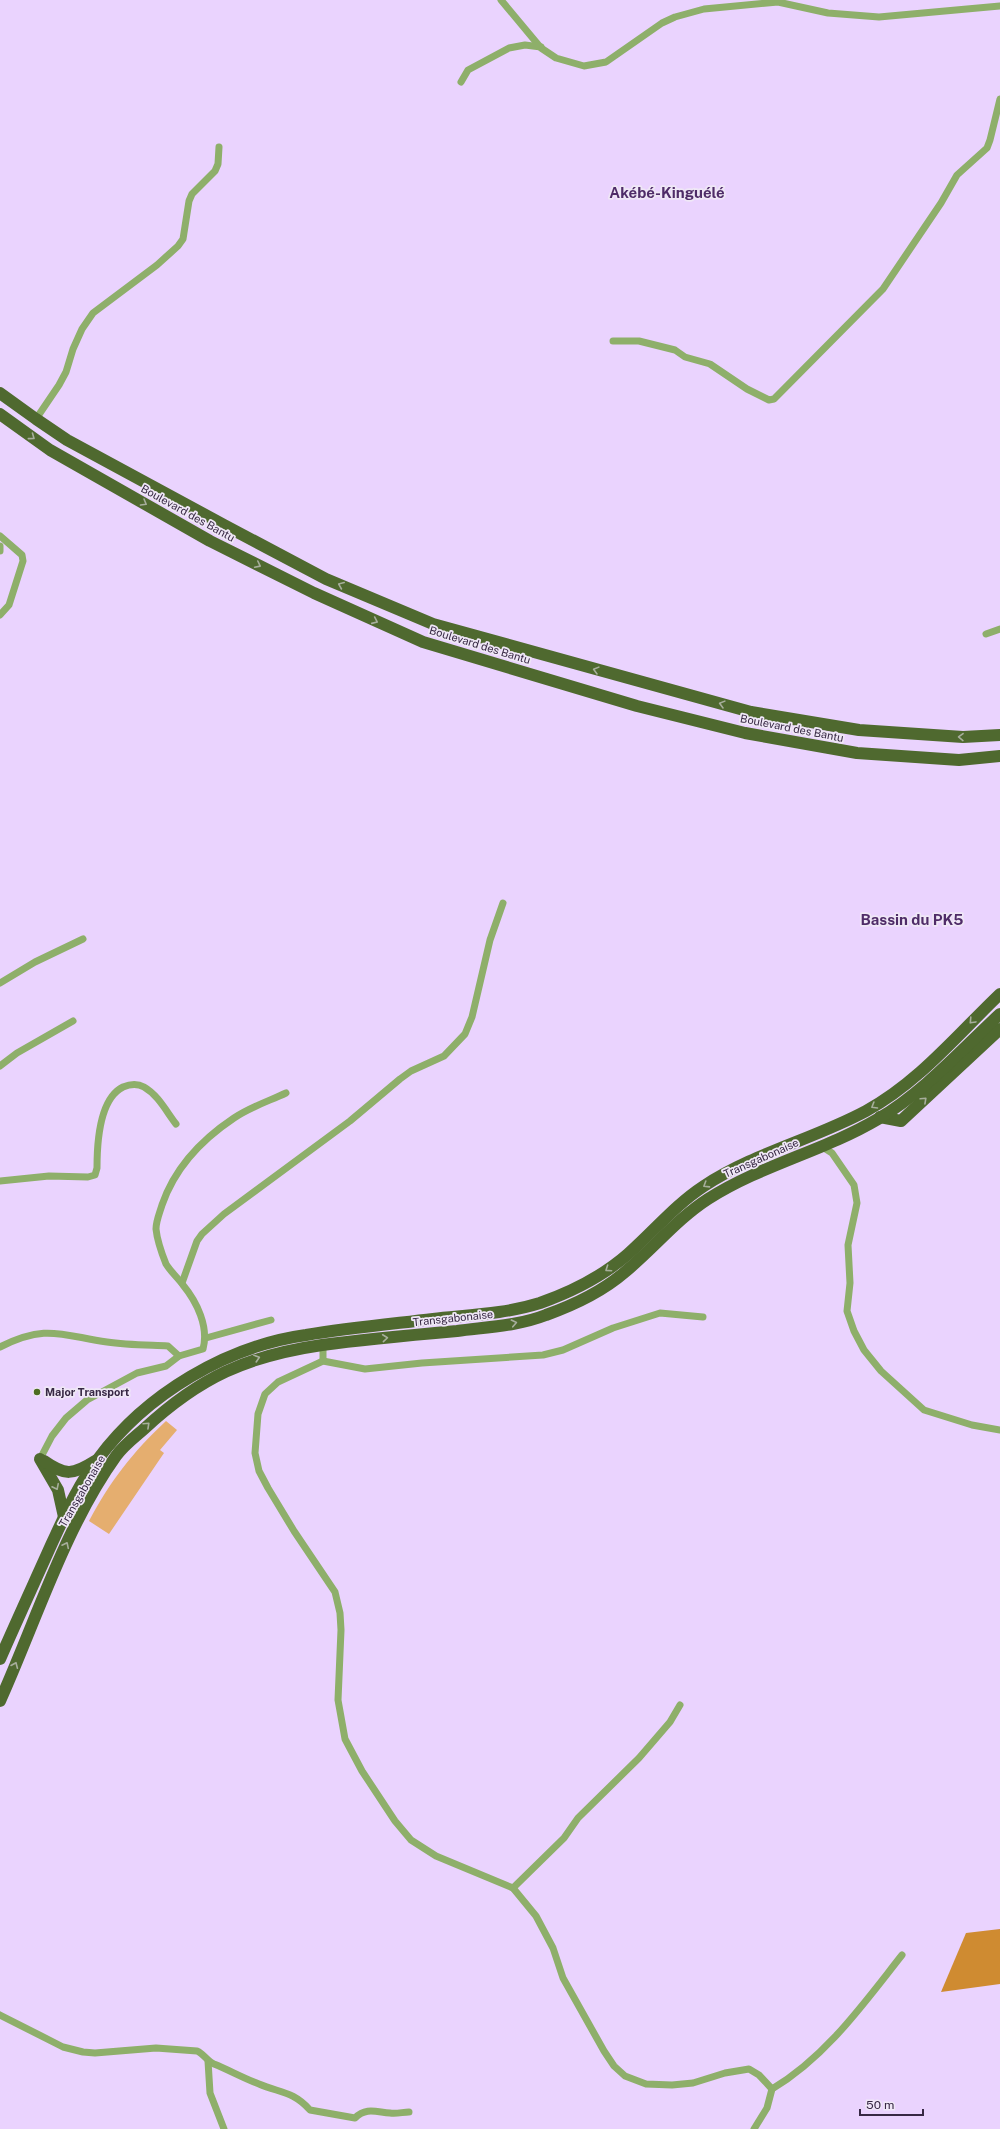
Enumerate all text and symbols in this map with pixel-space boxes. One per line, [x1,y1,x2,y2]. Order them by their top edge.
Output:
district label: Akébé-Kinguélé [609,184,725,201]
one-way arrow [27,432,34,439]
street label: Boulevard des Bantu [139,482,237,544]
one-way arrow [139,499,147,506]
one-way arrow [254,560,261,568]
one-way arrow [337,582,345,590]
one-way arrow [372,616,379,624]
street label: Boulevard des Bantu [428,624,532,666]
one-way arrow [593,667,600,675]
one-way arrow [719,701,725,709]
street label: Boulevard des Bantu [739,712,845,744]
one-way arrow [958,733,964,741]
district label: Bassin du PK5 [861,911,963,928]
one-way arrow [970,1017,977,1024]
one-way arrow [919,1097,927,1105]
one-way arrow [871,1101,878,1109]
street label: Transgabonaise [722,1136,800,1180]
one-way arrow [703,1180,710,1188]
one-way arrow [605,1264,612,1271]
street label: Transgabonaise [412,1308,494,1328]
one-way arrow [511,1320,518,1328]
one-way arrow [382,1334,388,1343]
one-way arrow [254,1354,261,1363]
place label: Major Transport [45,1386,130,1398]
marker: Major Transport [32,1387,42,1397]
one-way arrow [142,1423,150,1430]
street label: Transgabonaise [57,1453,107,1529]
one-way arrow [51,1482,59,1490]
one-way arrow [61,1542,69,1550]
one-way arrow [11,1662,19,1669]
scale bar [860,2091,923,2117]
text: 50 m [866,2098,894,2112]

